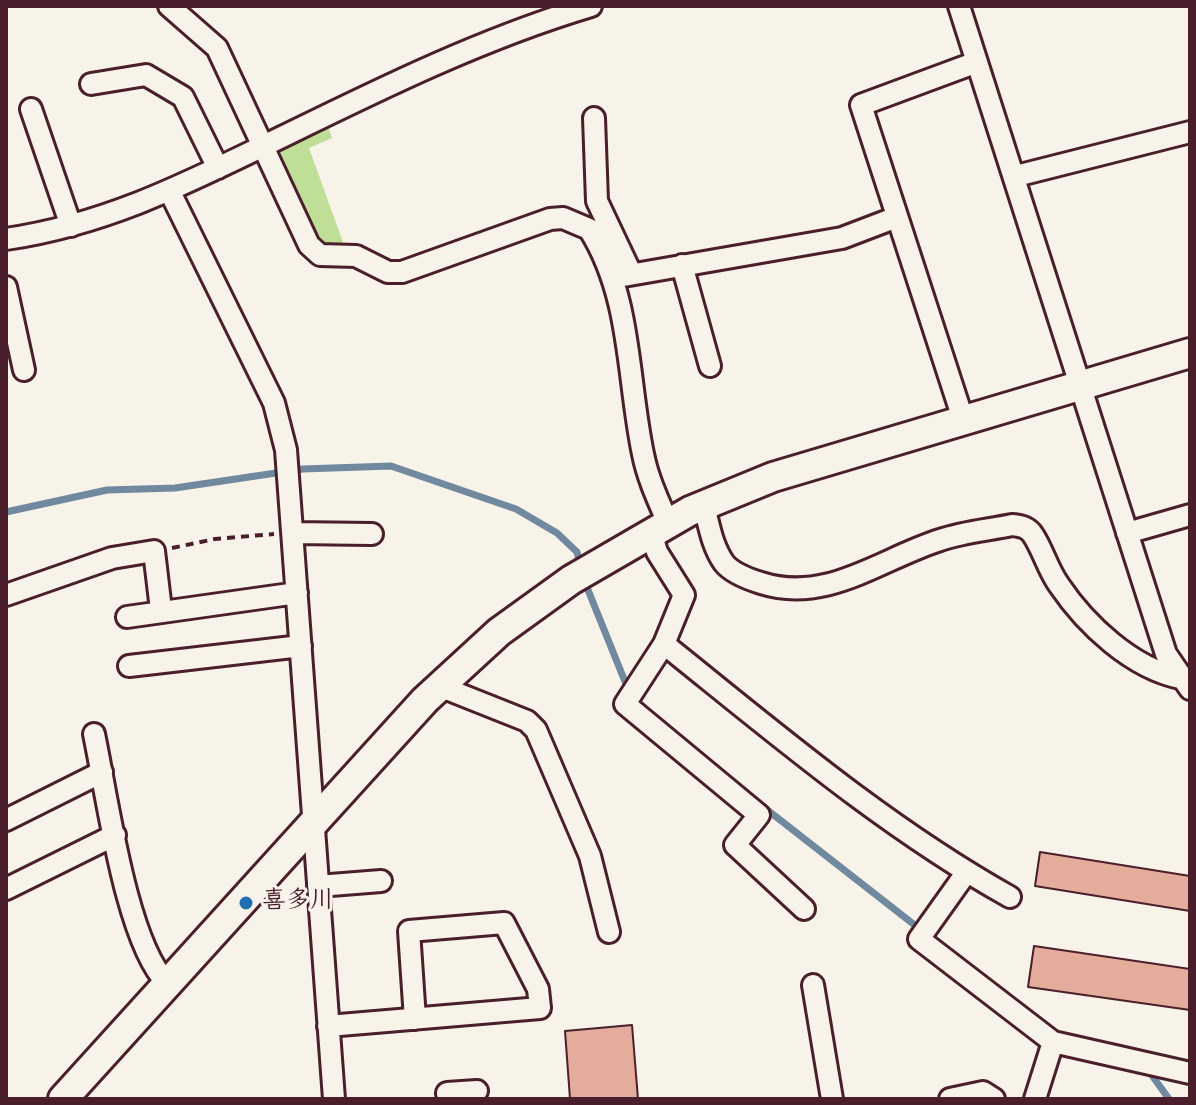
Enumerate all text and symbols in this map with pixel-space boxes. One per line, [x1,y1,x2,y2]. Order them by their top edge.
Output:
place label: 喜多川 [262,889,334,917]
marker: 喜多川 [237,894,255,912]

